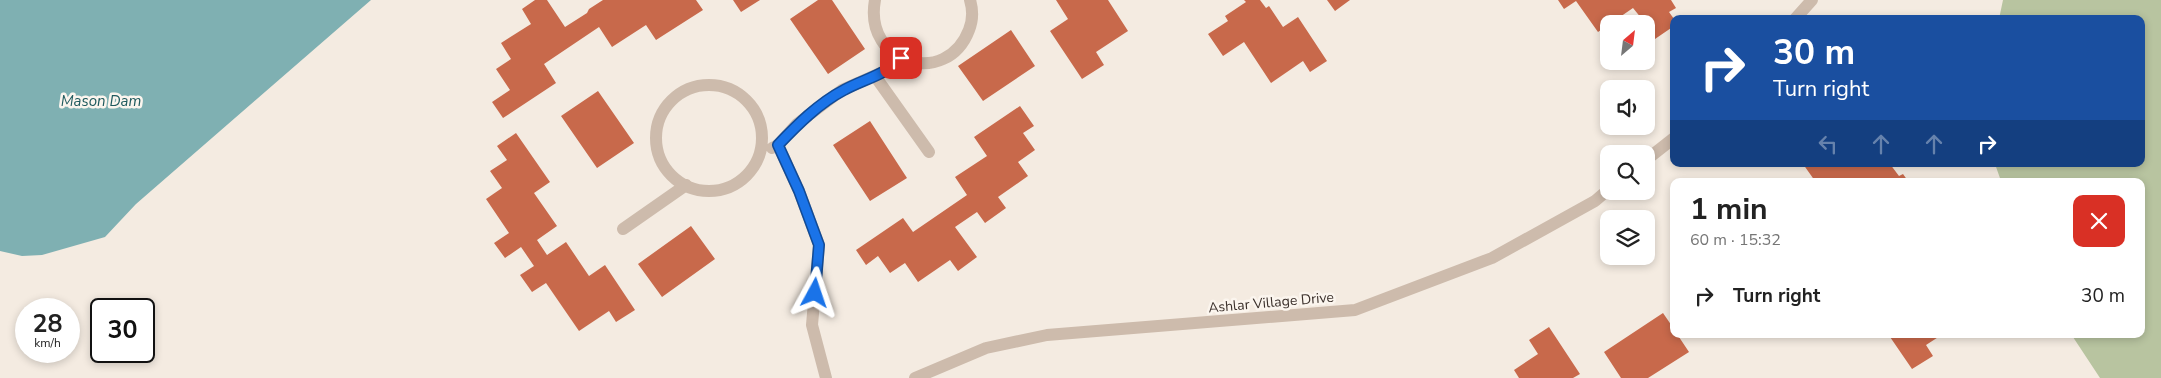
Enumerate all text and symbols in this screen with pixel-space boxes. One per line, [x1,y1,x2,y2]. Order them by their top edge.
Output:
north arrow [1600,15,1655,70]
map controls [1600,15,1655,265]
text: 30 m [1773,29,1855,76]
icon: right [1690,35,1755,100]
pin [880,37,922,79]
icon: arrive [887,44,915,72]
text: Turn right [1773,74,1869,104]
button: sound [1600,80,1655,135]
water label: Mason Dam [61,91,141,111]
icon: left [1814,130,1842,158]
icon: ahead [1867,130,1895,158]
icon: ahead [1920,130,1948,158]
icon: right [1973,130,2001,158]
button: search [1600,145,1655,200]
text: 1 min [1690,189,1768,230]
button: close [2073,195,2125,247]
button: layers [1600,210,1655,265]
text: 60 m · 15:32 [1690,229,1781,251]
position arrow [788,266,840,318]
icon: right [1690,282,1718,310]
text: Turn right [1733,283,1820,309]
text: 30 m [2081,283,2125,309]
street label: Ashlar Village Drive [1207,288,1335,317]
speed limit sign: 30 [90,298,155,363]
text: 28 [32,307,63,341]
text: km/h [34,335,61,351]

